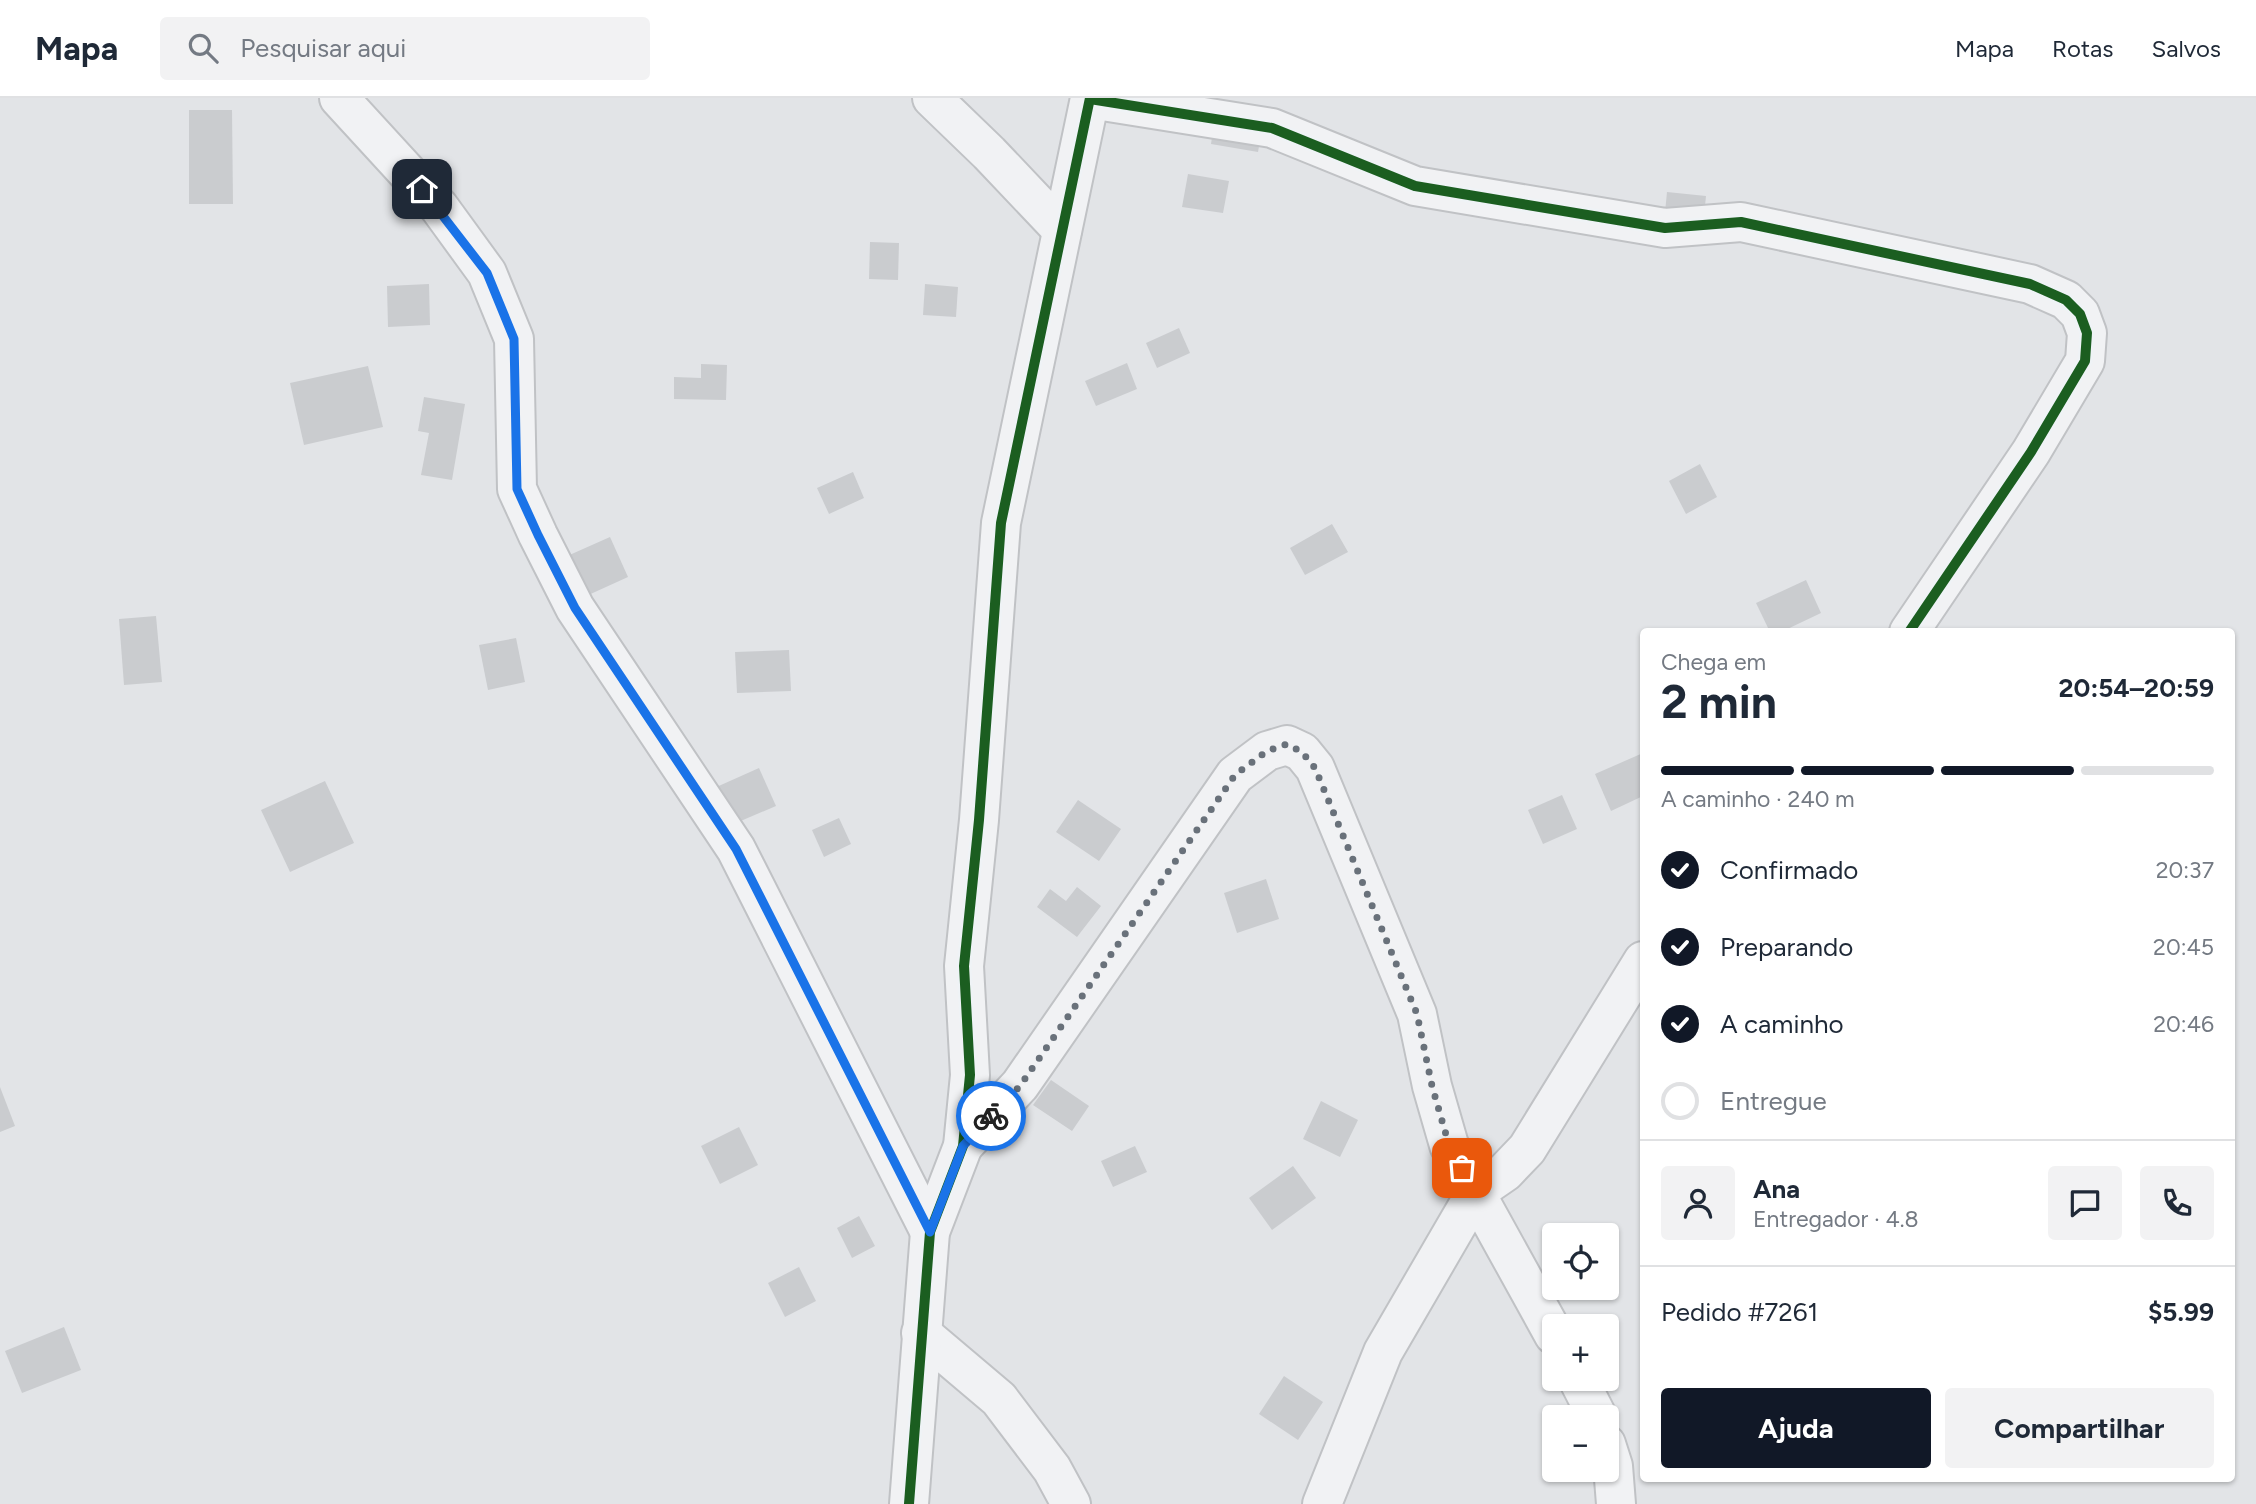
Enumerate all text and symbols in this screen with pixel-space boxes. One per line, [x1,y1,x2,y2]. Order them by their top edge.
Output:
search box [160,17,650,80]
text: Mapa [35,29,118,68]
icon: search [184,29,222,67]
text: Pesquisar aqui [240,32,406,64]
text: Mapa [1955,34,2014,63]
text: Rotas [2052,34,2113,63]
text: Salvos [2151,34,2221,63]
pin [392,159,452,219]
icon: home [403,170,441,208]
text: Chega em [1661,648,1766,676]
text: 20:54–20:59 [2058,672,2214,704]
text: 2 min [1661,674,1777,730]
text: A caminho · 240 m [1661,785,1855,813]
icon: check [1661,851,1699,889]
text: Confirmado [1720,854,1858,886]
text: 20:37 [2156,856,2214,884]
icon: check [1661,928,1699,966]
text: Preparando [1720,931,1853,963]
text: 20:45 [2153,933,2214,961]
icon: check [1661,1005,1699,1043]
text: A caminho [1720,1008,1844,1040]
text: 20:46 [2153,1010,2214,1038]
courier [956,1081,1026,1151]
text: Entregue [1720,1085,1827,1117]
icon: bike [972,1097,1010,1135]
pin [1432,1138,1492,1198]
icon: bag [1443,1149,1481,1187]
button: person [1661,1166,1735,1240]
button: chat [2048,1166,2122,1240]
button: phone [2140,1166,2214,1240]
text: Ana [1753,1173,1800,1205]
text: Entregador · 4.8 [1753,1205,1919,1233]
map controls [1542,1223,1619,1482]
button: locate [1542,1223,1619,1300]
text: Pedido #7261 [1661,1296,1818,1328]
text: $5.99 [2148,1296,2214,1328]
button: + [1542,1314,1619,1391]
button: Ajuda [1661,1388,1931,1468]
button: Compartilhar [1945,1388,2214,1468]
button: − [1542,1405,1619,1482]

